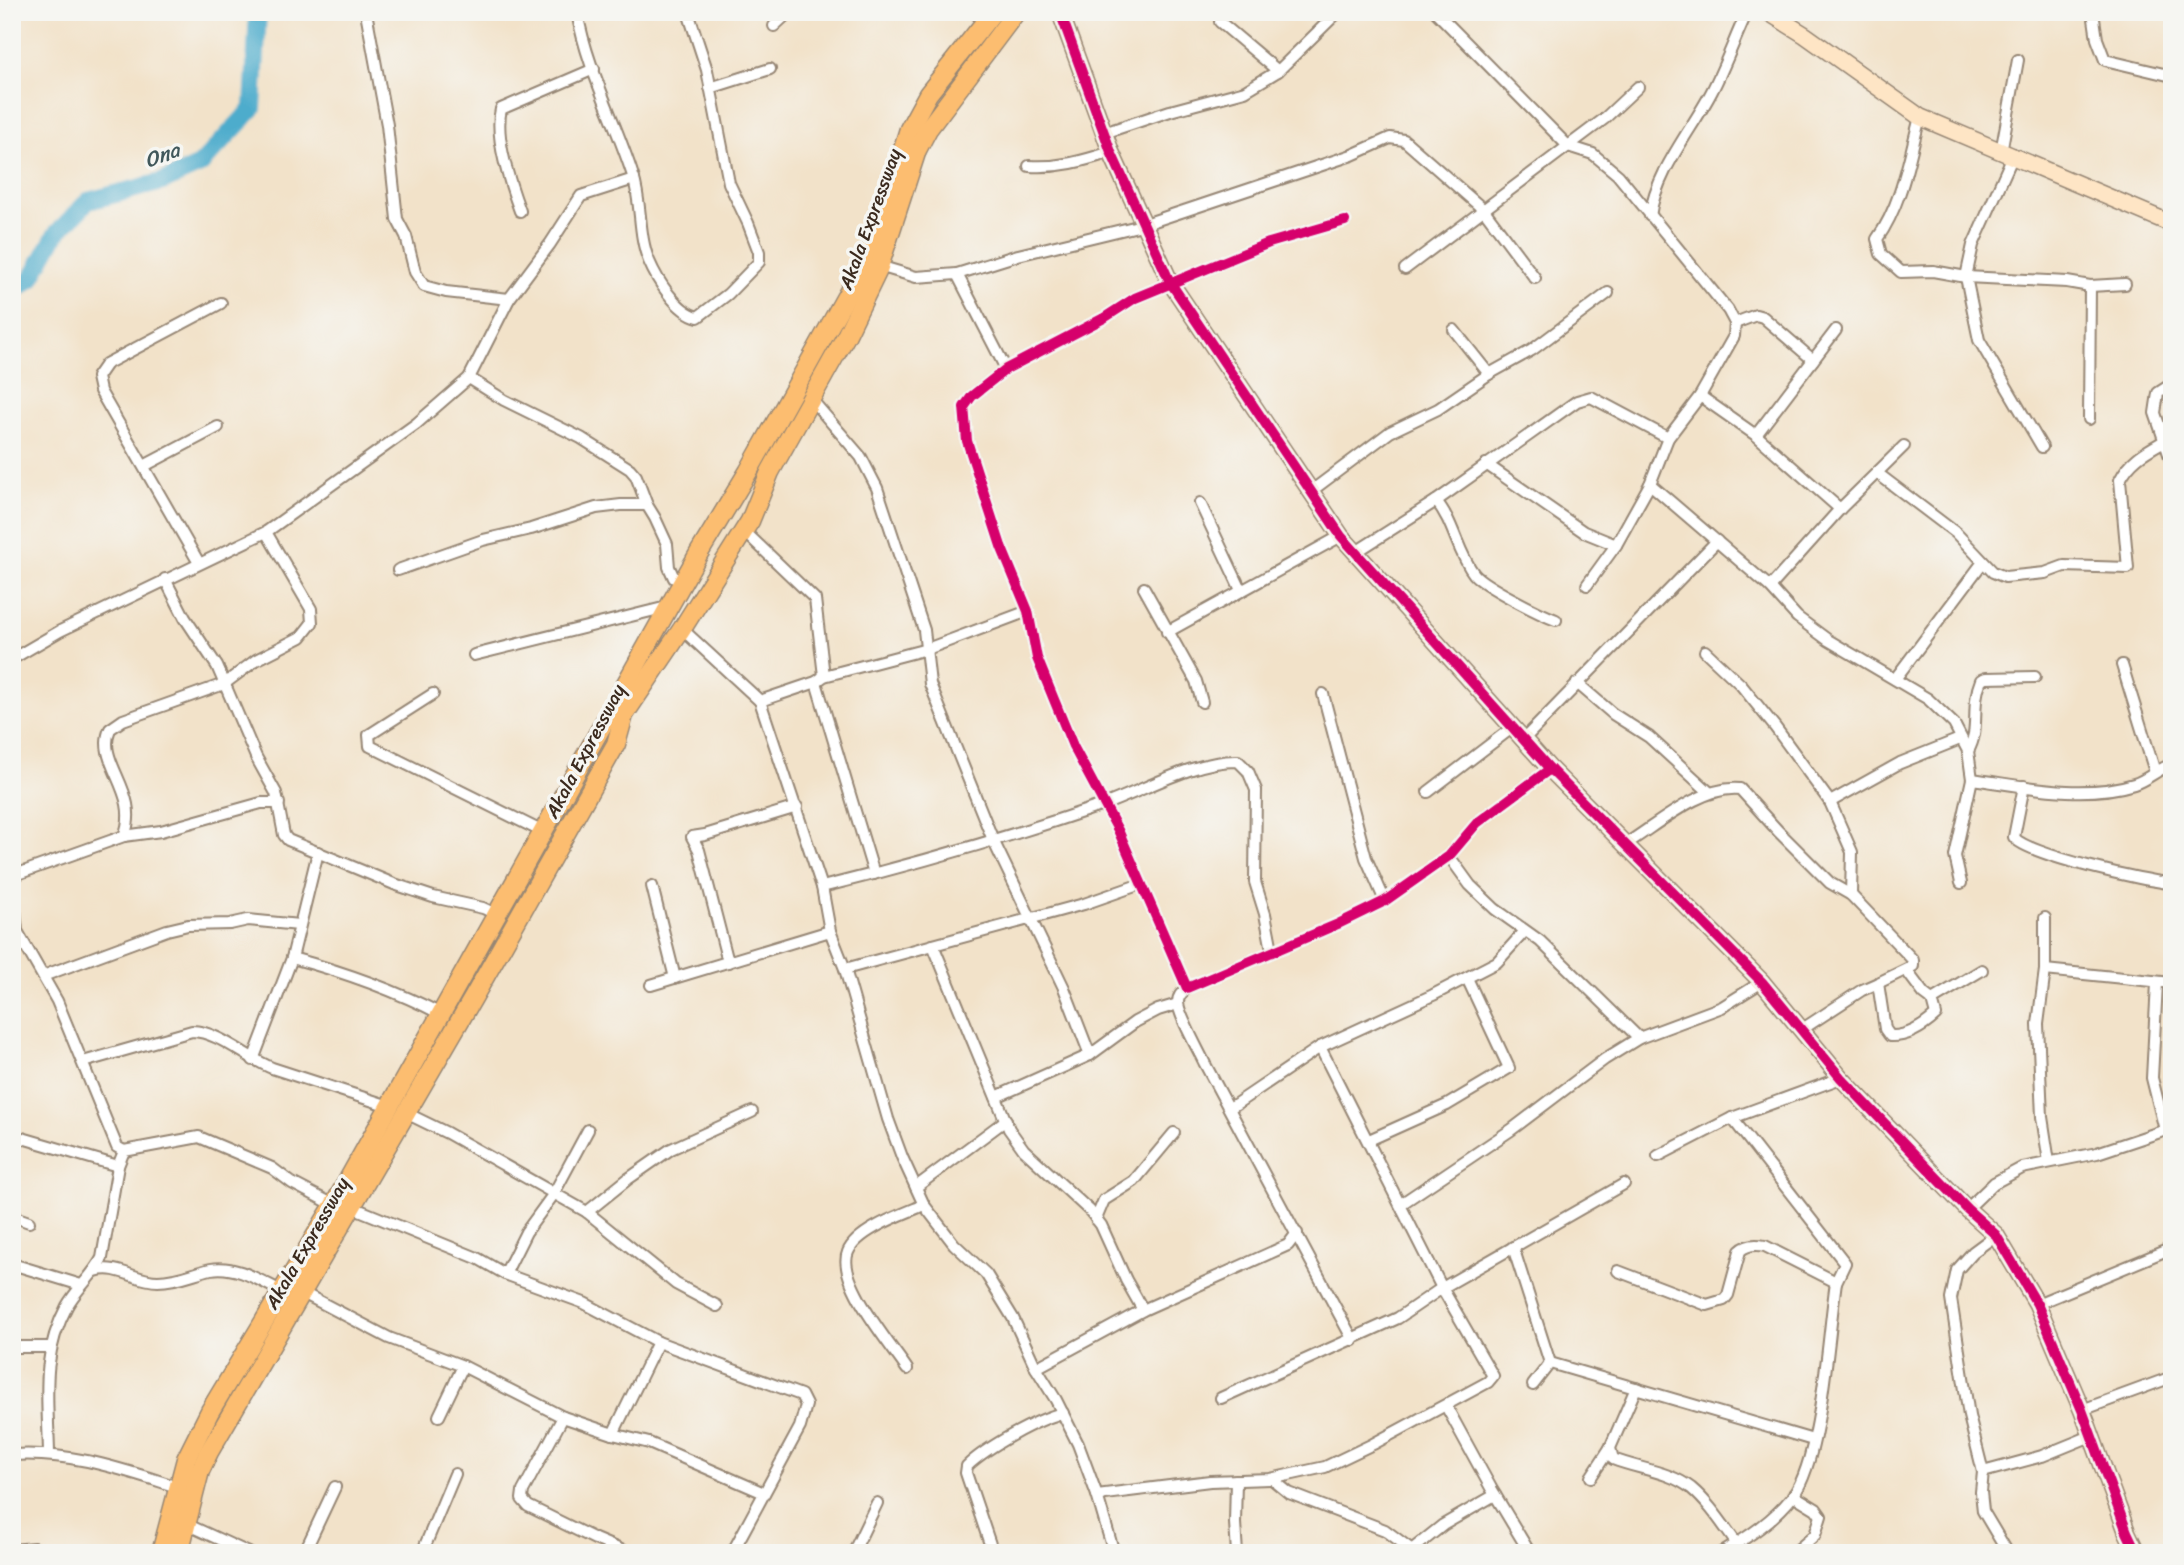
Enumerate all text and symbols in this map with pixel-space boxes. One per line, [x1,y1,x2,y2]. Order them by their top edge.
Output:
water label: Ona [139,131,187,179]
street label: Akala Expressway [829,144,911,295]
street label: Akala Expressway [535,678,634,825]
street label: Akala Expressway [255,1170,358,1316]

